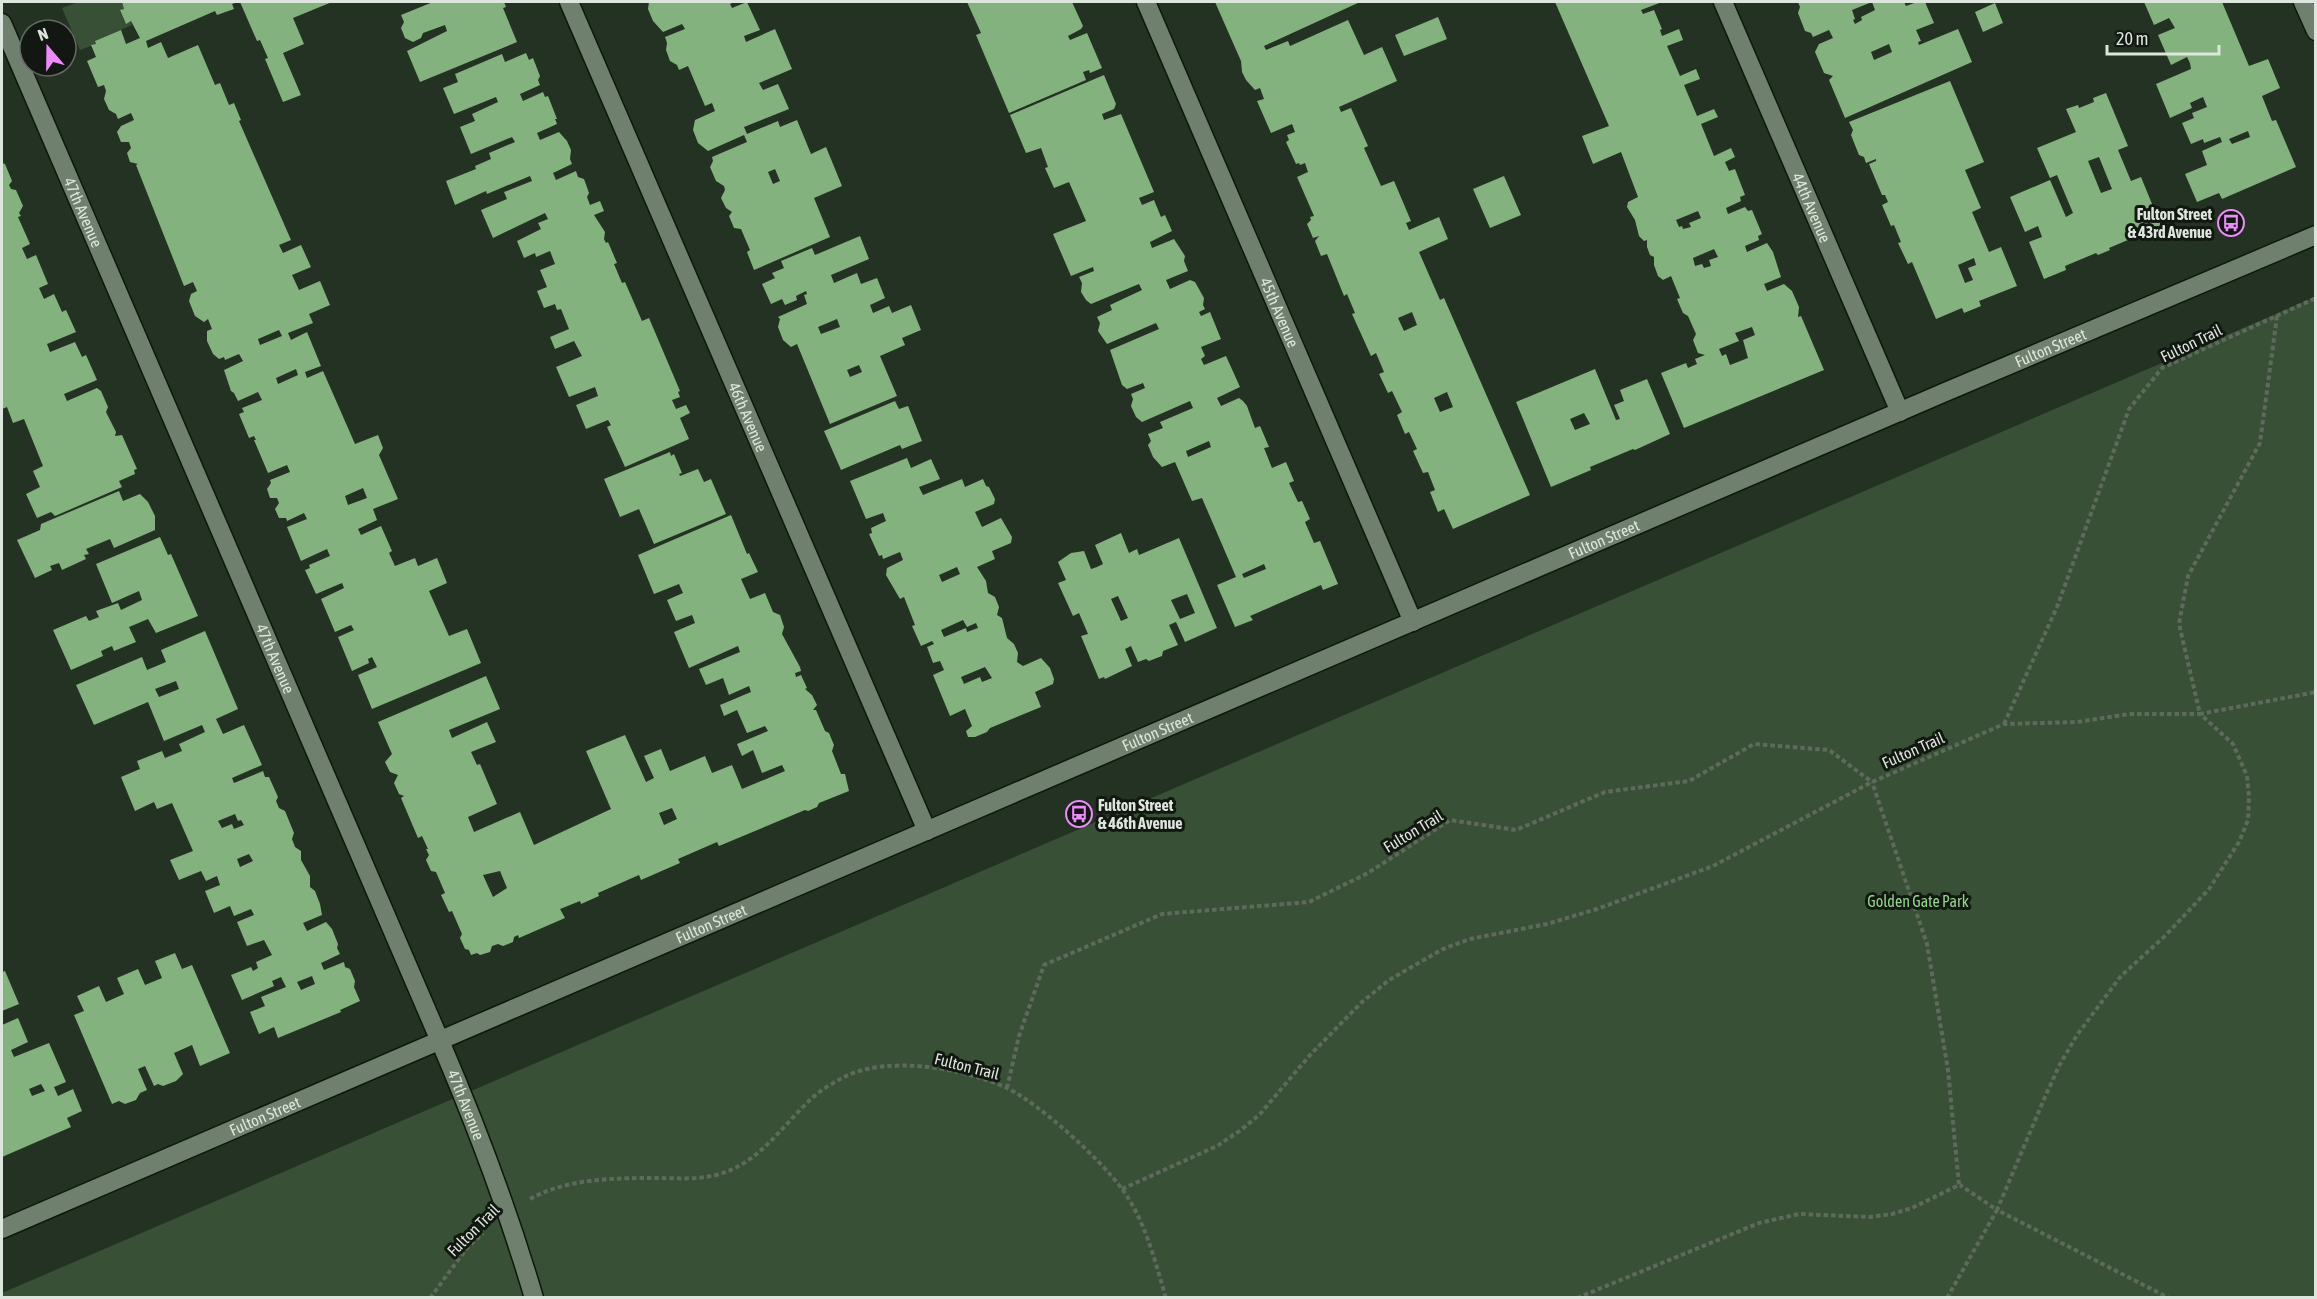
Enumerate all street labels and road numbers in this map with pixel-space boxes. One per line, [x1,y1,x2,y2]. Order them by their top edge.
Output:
street label: 44th Avenue [1789,170,1835,245]
street label: 47th Avenue [61,175,106,250]
street label: 45th Avenue [1257,275,1303,350]
street label: Fulton Trail [2157,320,2225,366]
street label: Fulton Street [2012,324,2089,371]
street label: 46th Avenue [725,379,771,454]
street label: Fulton Street [1566,516,1642,562]
street label: 47th Avenue [253,621,298,696]
street label: Fulton Street [1119,708,1196,755]
street label: Fulton Trail [1879,728,1947,772]
street label: Fulton Trail [1380,806,1447,856]
street label: Fulton Street [673,900,750,947]
street label: Fulton Trail [933,1049,1002,1083]
street label: 47th Avenue [444,1067,488,1142]
street label: Fulton Street [226,1093,303,1139]
street label: Fulton Trail [443,1200,503,1260]

